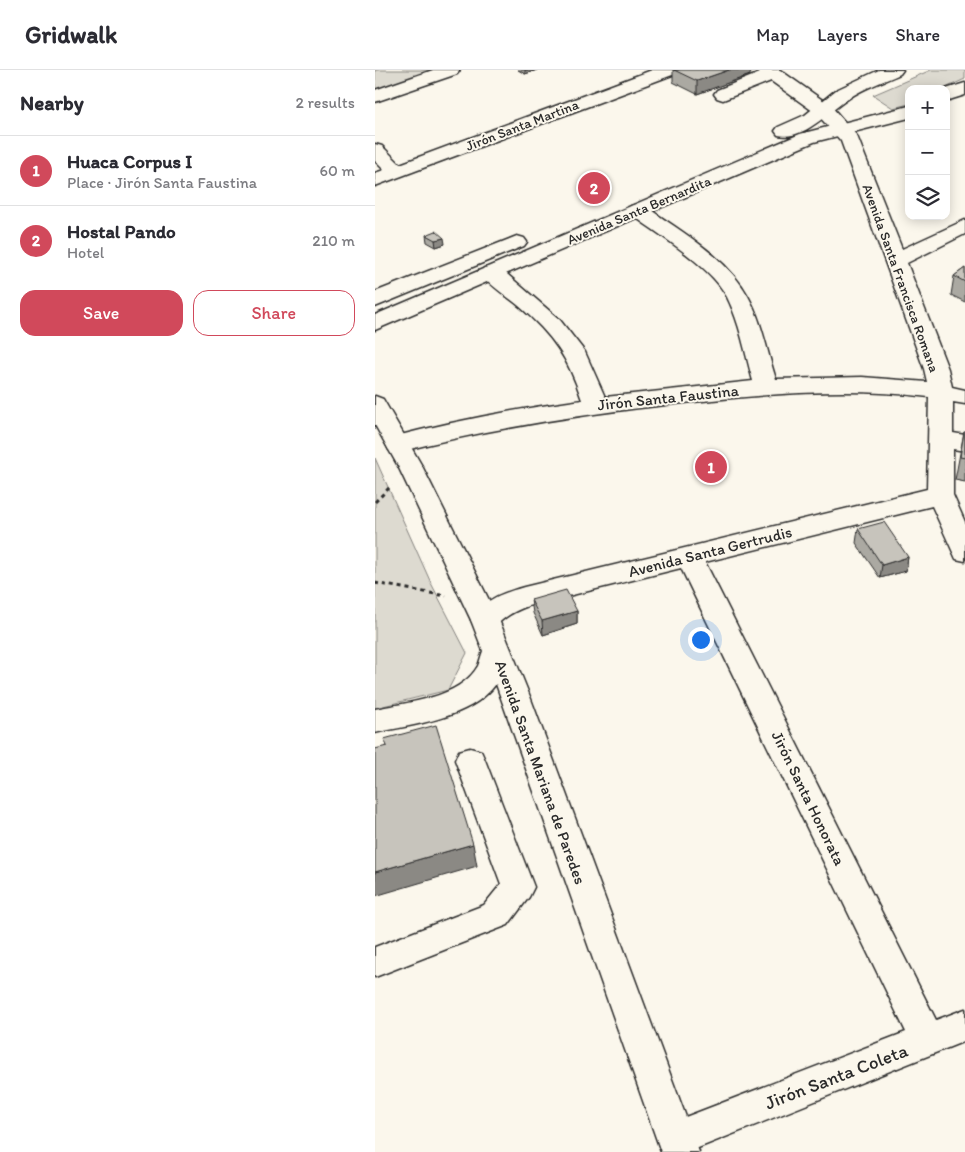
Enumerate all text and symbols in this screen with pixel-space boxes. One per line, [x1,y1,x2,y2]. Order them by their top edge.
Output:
text: Gridwalk [25,20,117,49]
text: Map [756,24,789,46]
text: Layers [817,24,867,46]
text: Share [895,24,940,46]
map controls [905,85,950,220]
button: + [905,85,950,130]
text: Nearby [20,90,84,115]
text: 2 results [295,93,355,112]
street label: Jirón Santa Martina [463,96,582,155]
button: − [905,130,950,175]
text: Huaca Corpus I [67,150,192,173]
text: 1 [32,161,40,180]
text: 60 m [320,161,355,180]
pin: 2 [578,169,610,207]
street label: Avenida Santa Bernardita [565,172,714,249]
text: Place · Jirón Santa Faustina [67,173,257,192]
button: layers [905,175,950,220]
street label: Avenida Santa Francisca Romana [858,182,943,375]
text: Hostal Pando [67,220,176,243]
text: 2 [32,231,40,250]
text: 210 m [312,231,355,250]
text: Hotel [67,243,104,262]
button: Save [20,290,183,336]
button: Share [193,290,355,336]
street label: Jirón Santa Faustina [596,381,740,414]
pin: 1 [695,448,727,486]
street label: Avenida Santa Gertrudis [626,522,794,581]
your location [688,627,714,653]
street label: Avenida Santa Mariana de Paredes [491,658,590,887]
street label: Jirón Santa Honorata [768,728,850,869]
street label: Jirón Santa Coleta [761,1039,911,1114]

